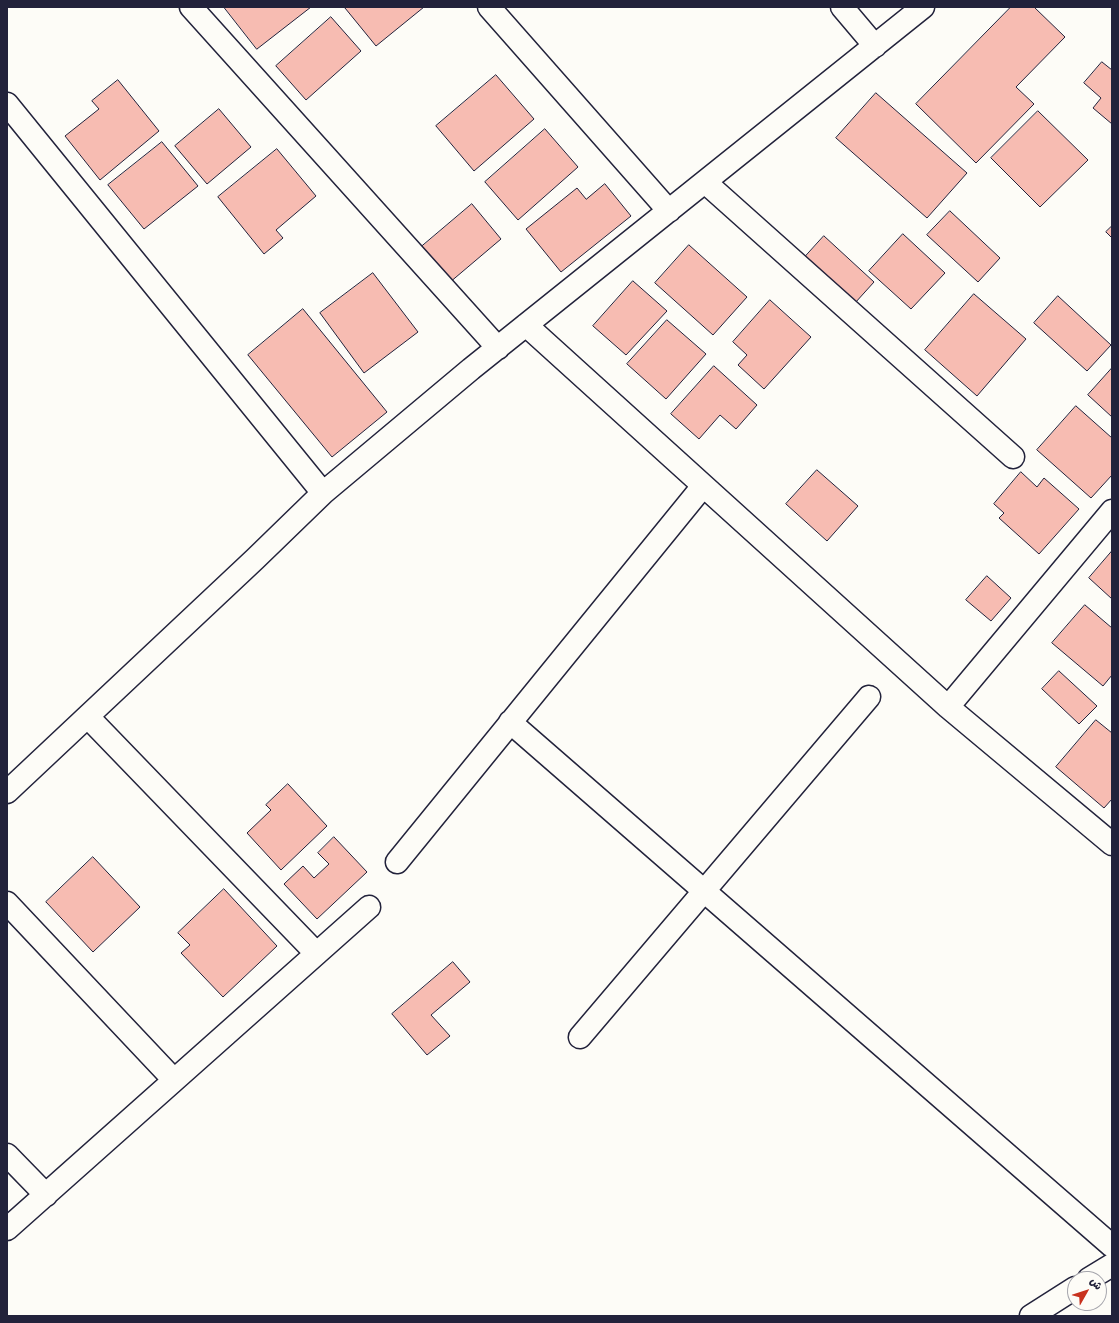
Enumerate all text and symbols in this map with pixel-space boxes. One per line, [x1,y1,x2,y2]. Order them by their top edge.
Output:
north arrow [1067,1271,1107,1311]
text: ش [1086,1275,1105,1293]

